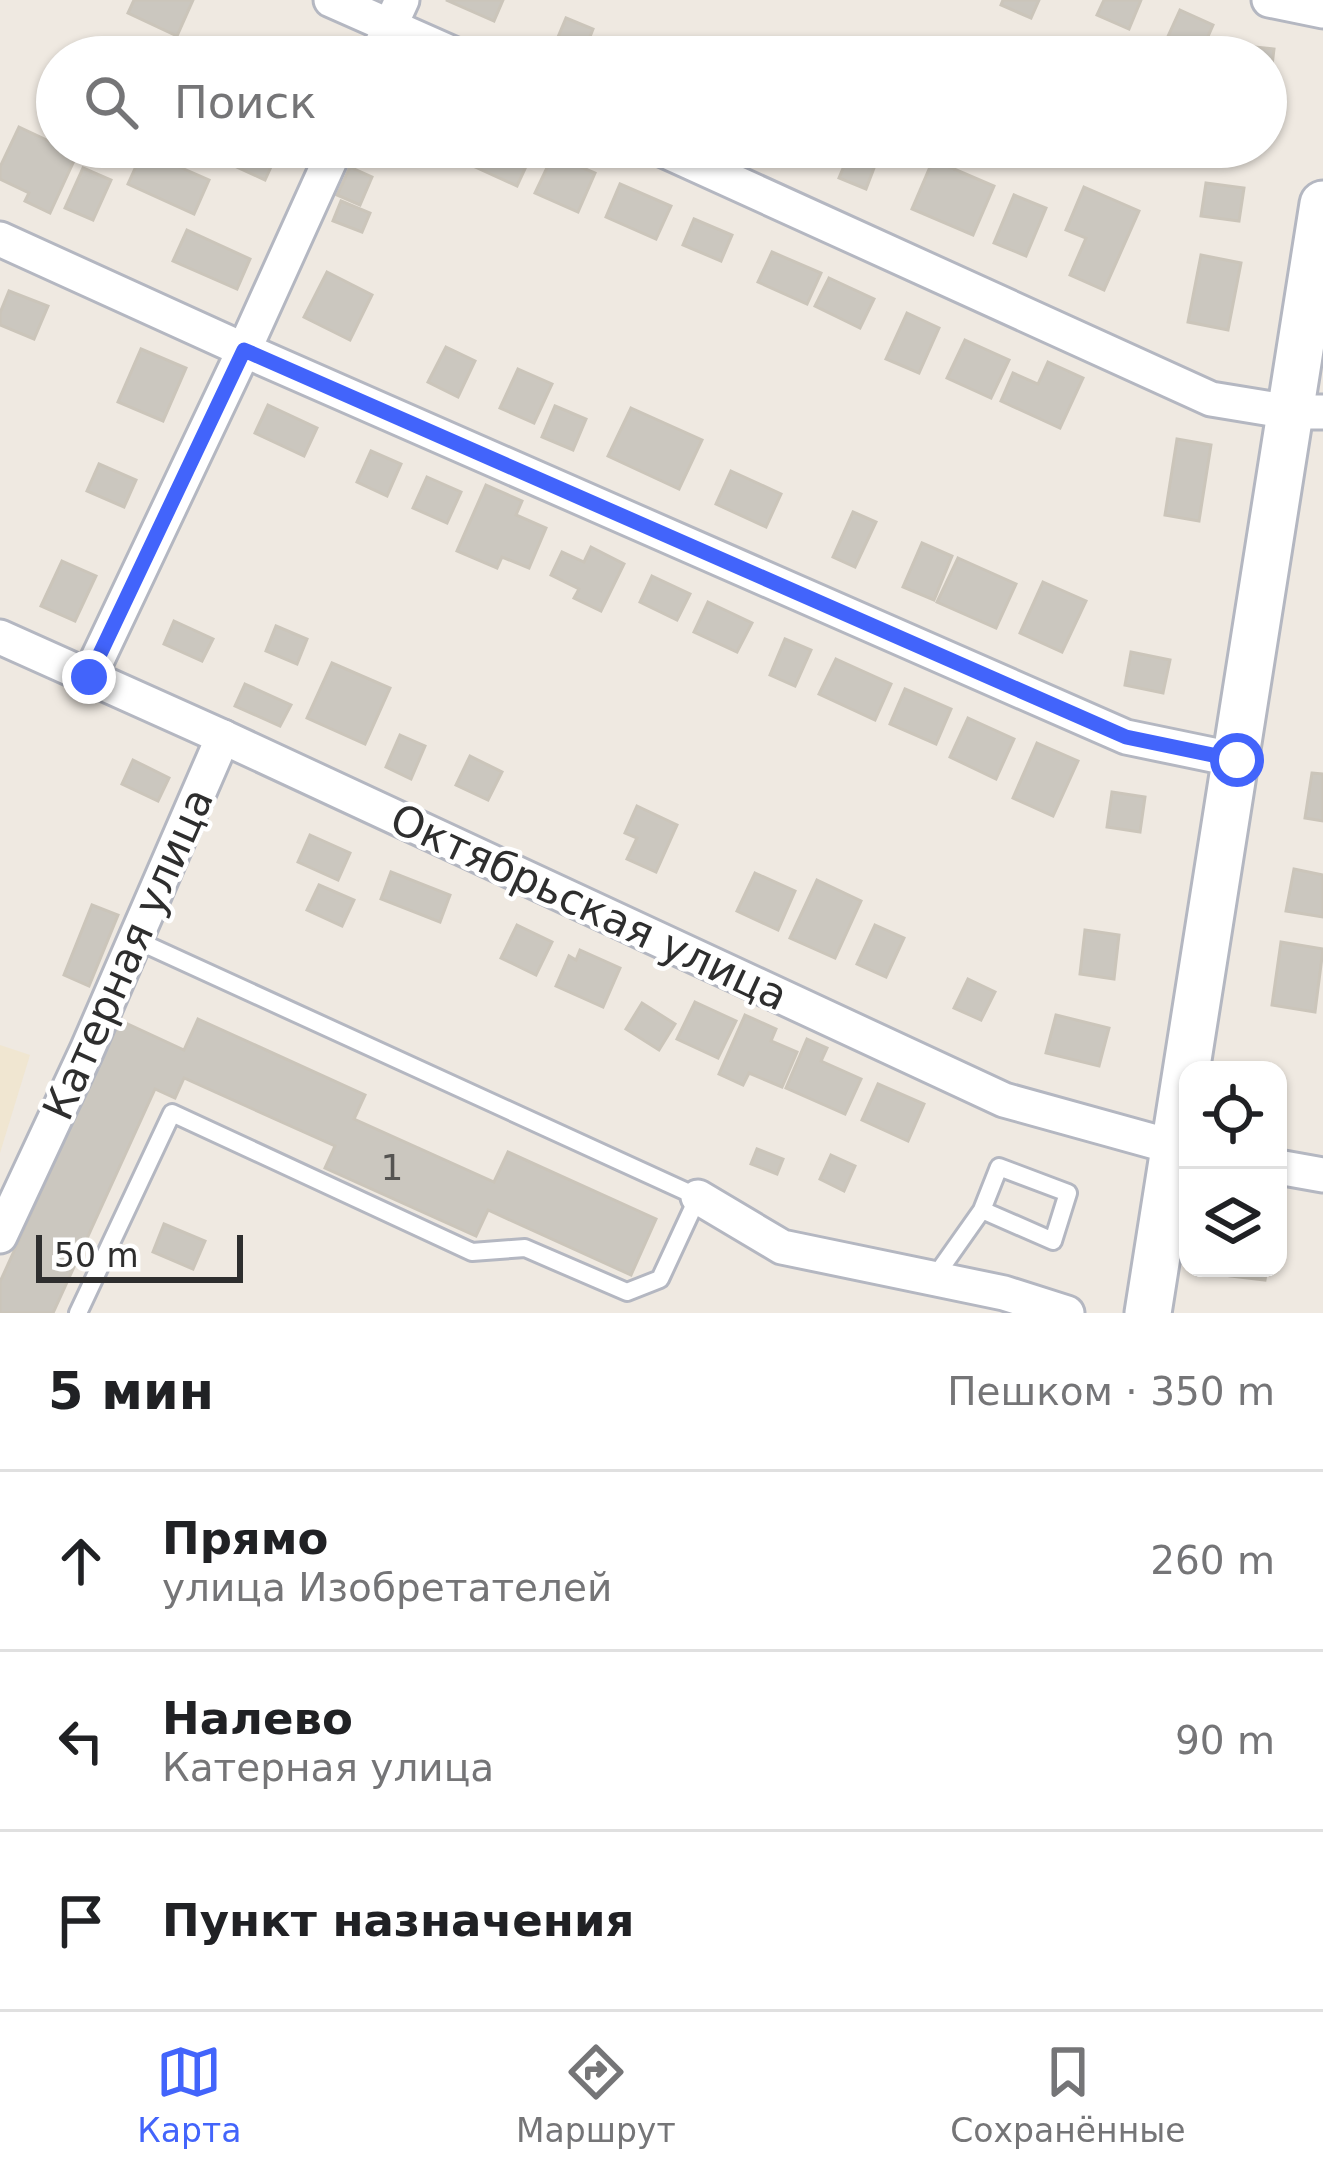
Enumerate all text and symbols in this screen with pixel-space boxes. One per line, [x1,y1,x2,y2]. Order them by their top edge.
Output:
search box [36,36,1287,168]
icon: search [78,69,144,135]
text: Поиск [174,76,317,129]
route end [62,650,116,704]
route start [1210,733,1264,787]
street label: Катерная улица [33,781,223,1127]
street label: Октябрьская улица [383,794,795,1020]
map controls [1179,1061,1287,1277]
button: locate [1179,1061,1287,1169]
house number: 1 [381,1147,403,1188]
button: layers [1179,1169,1287,1277]
scale bar [36,1229,243,1282]
text: 50 m [54,1236,139,1275]
text: 5 мин [48,1362,214,1421]
text: Пешком · 350 m [947,1369,1275,1414]
text: Прямо [162,1512,328,1565]
icon: ahead [48,1528,114,1594]
text: 260 m [1150,1538,1275,1583]
text: улица Изобретателей [162,1565,612,1610]
text: Налево [162,1692,353,1745]
icon: left [48,1708,114,1774]
text: 90 m [1175,1718,1275,1763]
text: Катерная улица [162,1745,494,1790]
icon: arrive [48,1888,114,1954]
text: Пункт назначения [162,1894,634,1947]
tab: Карта [137,2039,241,2150]
tab: Маршрут [516,2039,676,2150]
tab: Сохранённые [950,2039,1186,2150]

